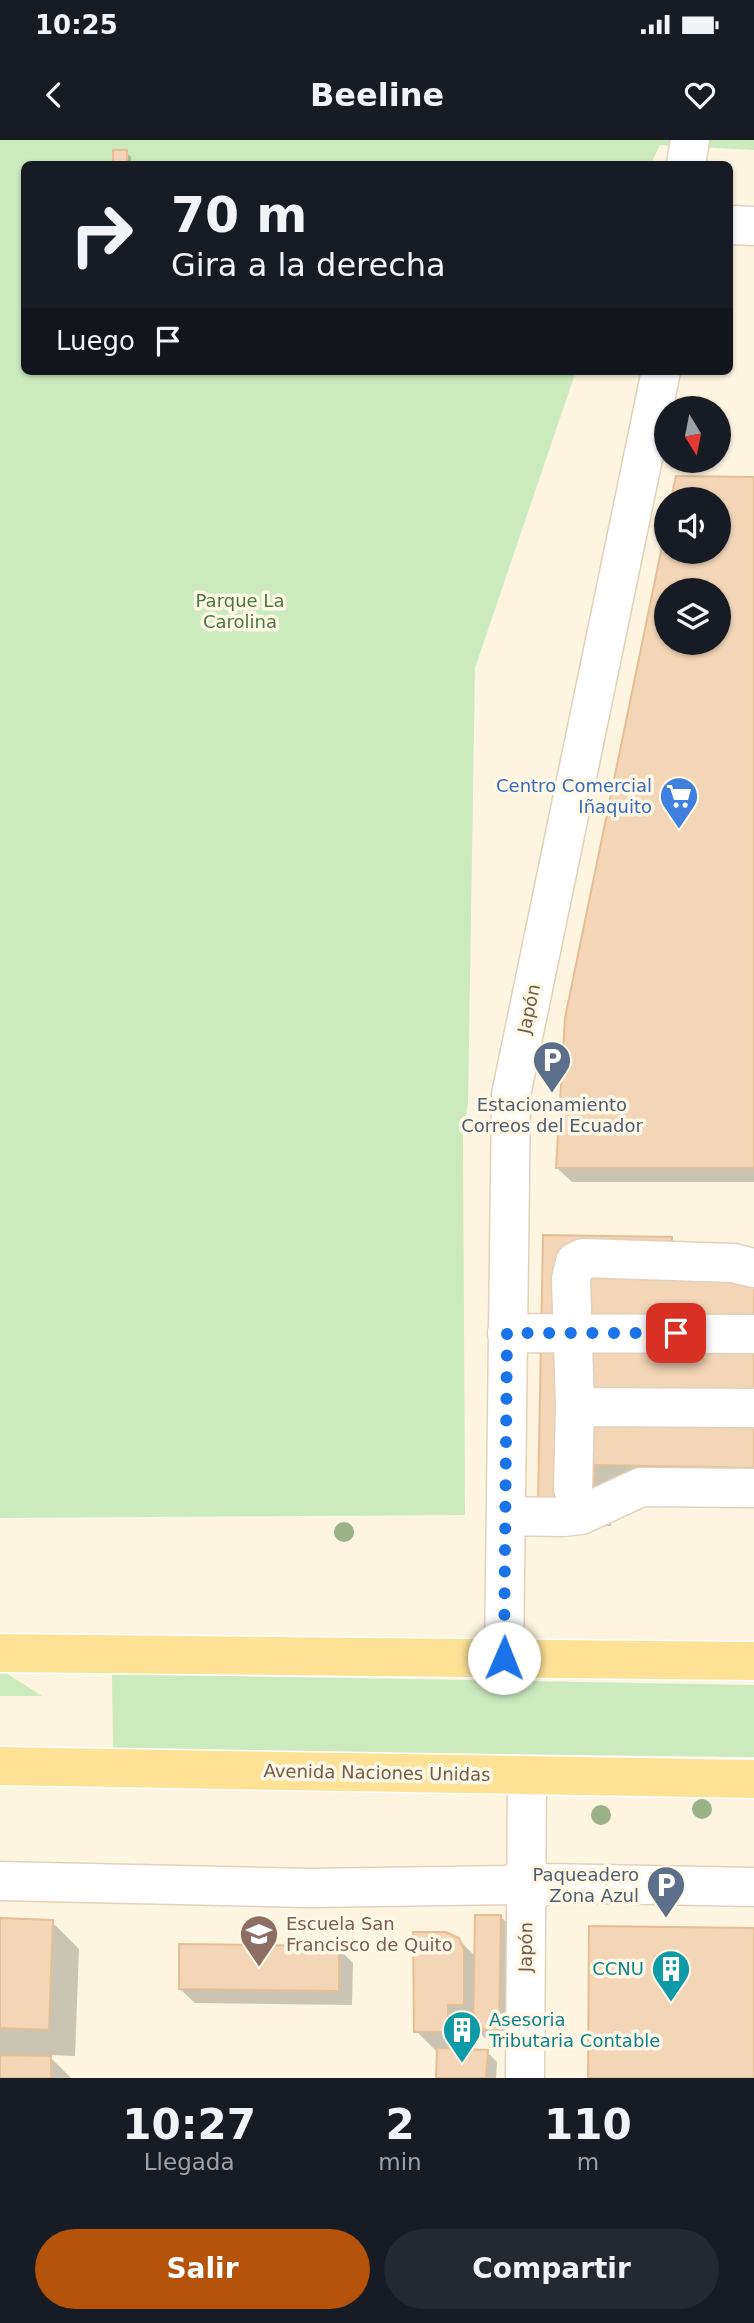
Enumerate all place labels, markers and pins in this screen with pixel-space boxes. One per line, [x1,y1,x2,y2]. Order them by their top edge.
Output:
place label: Centro Comercial Iñaquito [496,775,652,817]
supermarket icon: Centro Comercial Iñaquito [658,775,700,830]
parking icon: Estacionamiento Correos del Ecuador [531,1039,573,1094]
place label: Estacionamiento Correos del Ecuador [461,1094,643,1136]
pin [646,1303,706,1363]
place label: Paqueadero Zona Azul [532,1864,639,1906]
parking icon: Paqueadero Zona Azul [645,1864,687,1919]
school or university icon: Escuela San Francisco de Quito [238,1913,280,1968]
place label: Escuela San Francisco de Quito [286,1913,453,1955]
building icon: CCNU [650,1948,692,2003]
place label: CCNU [592,1958,644,1979]
building icon: Asesoria Tributaria Contable [441,2009,483,2064]
place label: Asesoria Tributaria Contable [488,2009,660,2051]

